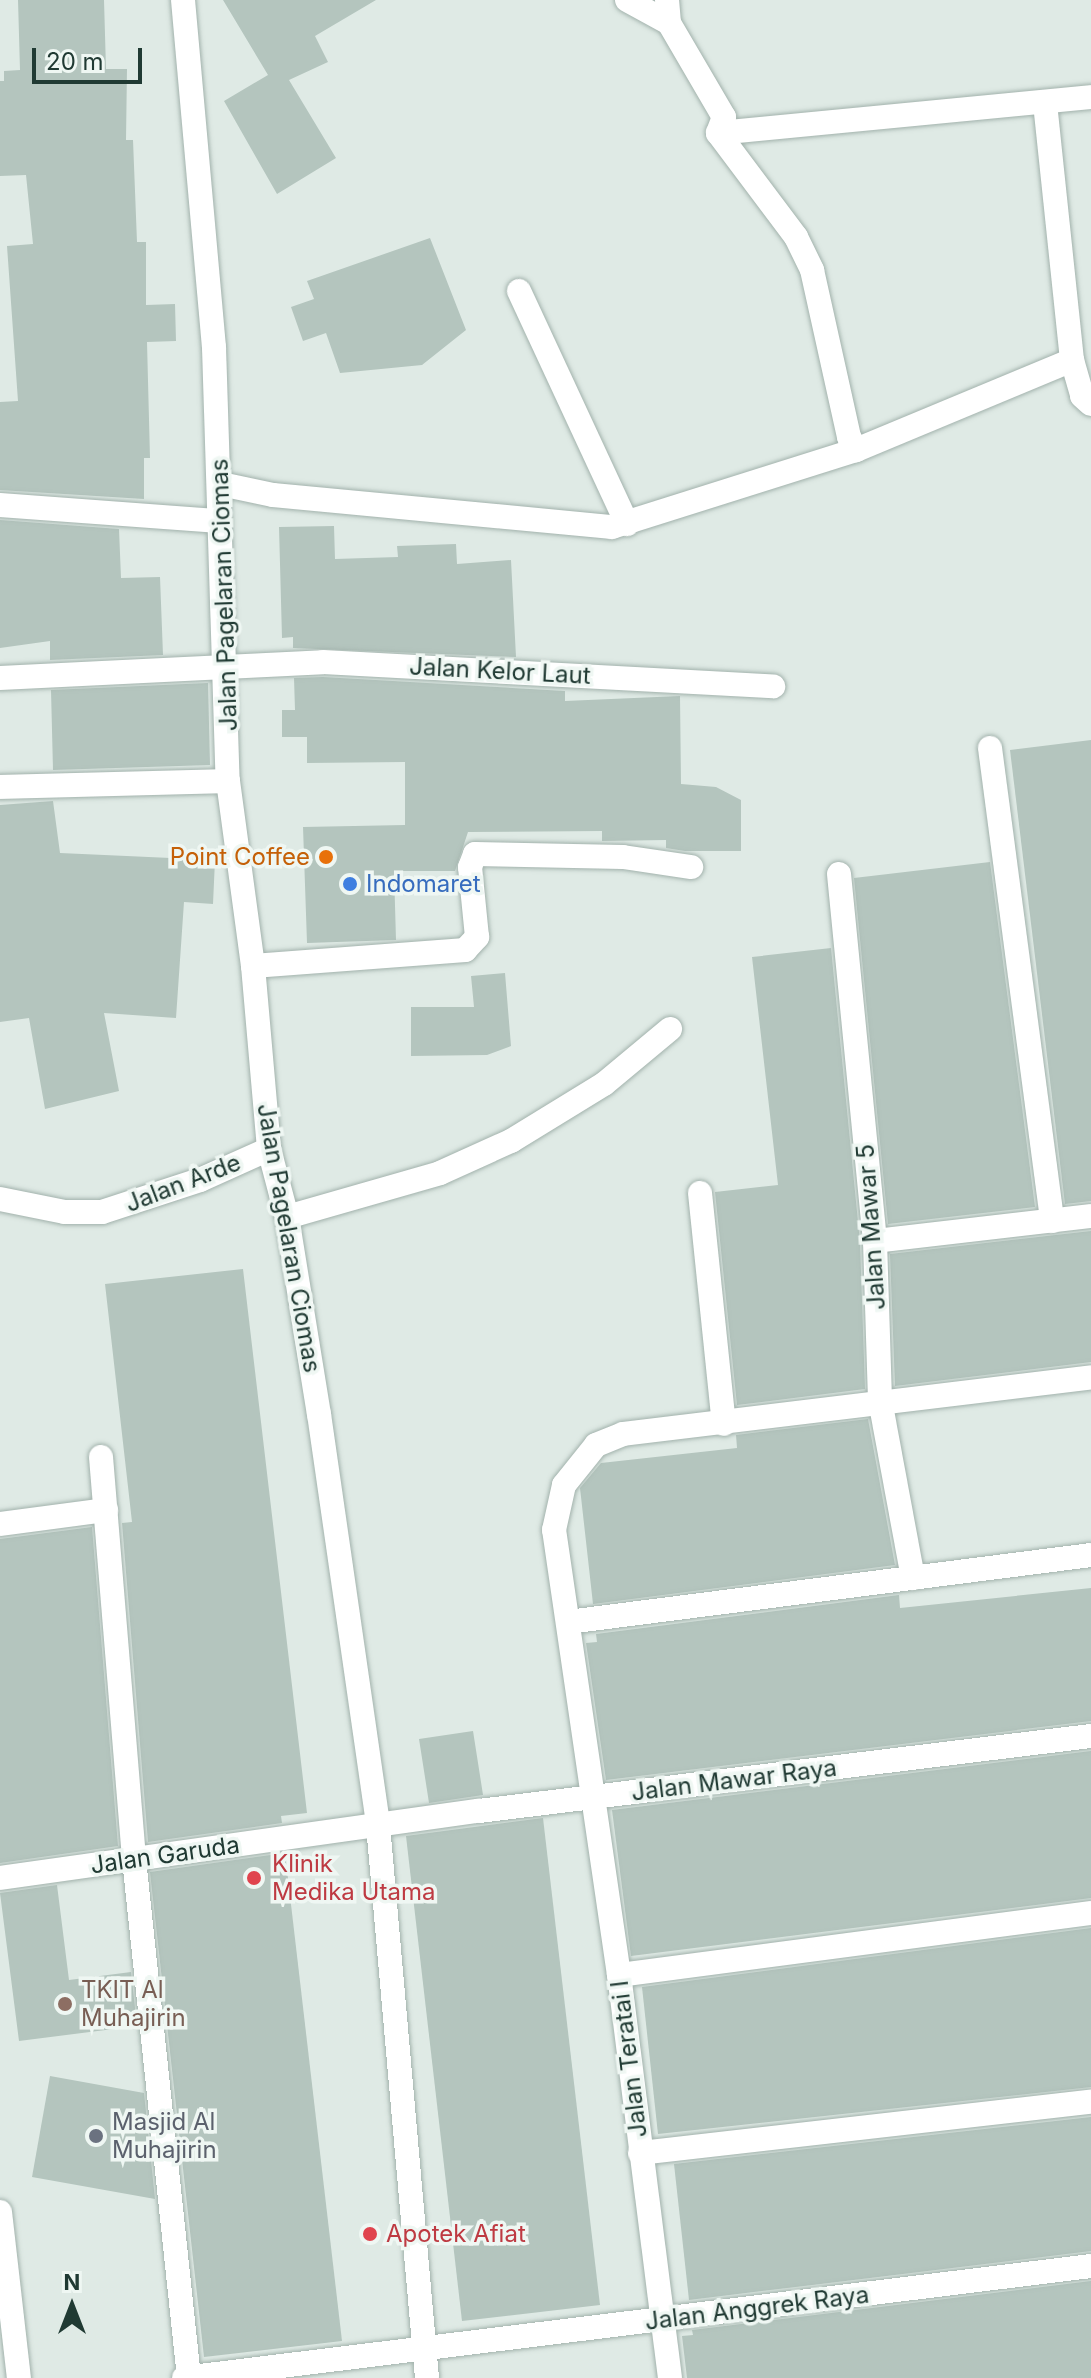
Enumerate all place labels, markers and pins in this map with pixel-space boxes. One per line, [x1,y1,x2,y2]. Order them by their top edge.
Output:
place label: Point Coffee [170,843,310,871]
marker: Point Coffee [317,848,335,866]
place label: Indomaret [366,870,481,898]
marker: Indomaret [341,875,359,893]
place label: Klinik Medika Utama [272,1850,435,1906]
marker: Klinik Medika Utama [243,1867,265,1889]
place label: TKIT Al Muhajirin [81,1976,186,2032]
marker: TKIT Al Muhajirin [56,1995,74,2013]
place label: Masjid Al Muhajirin [112,2108,217,2164]
marker: Masjid Al Muhajirin [87,2127,105,2145]
place label: Apotek Afiat [386,2220,526,2248]
marker: Apotek Afiat [361,2225,379,2243]

